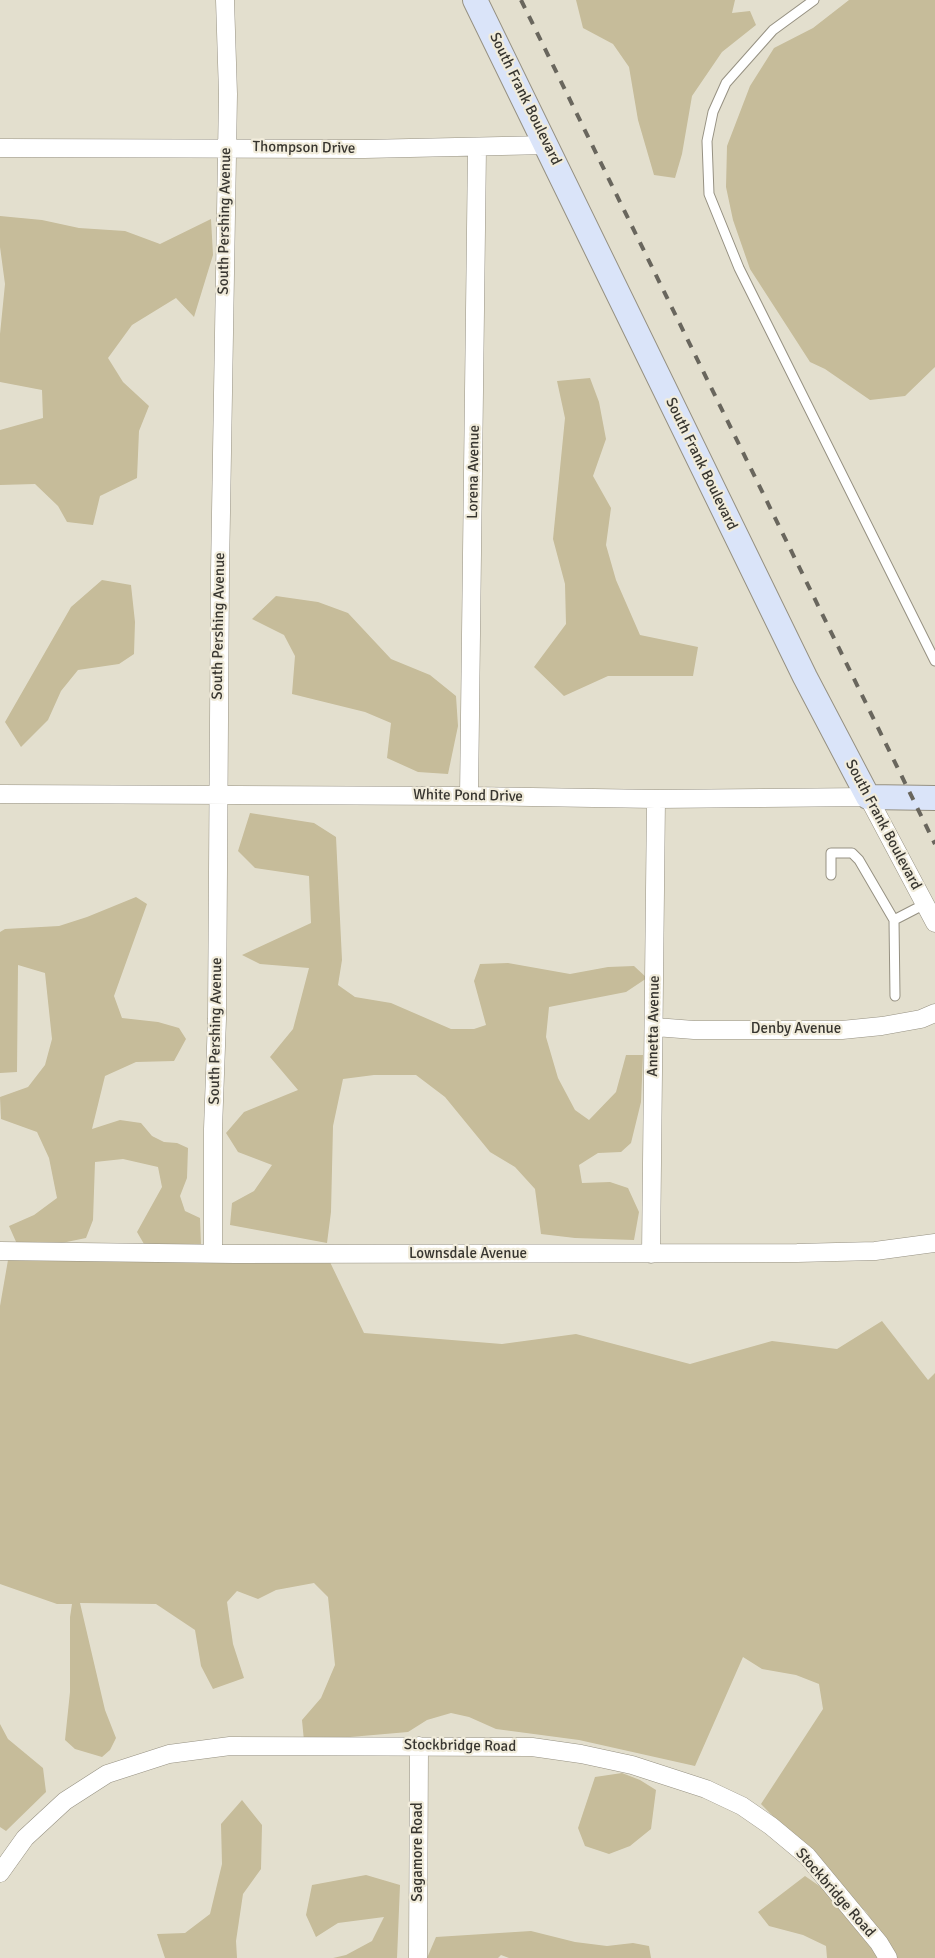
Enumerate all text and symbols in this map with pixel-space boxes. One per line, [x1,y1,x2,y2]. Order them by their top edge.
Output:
street label: South Frank Boulevard [485,30,565,168]
street label: Thompson Drive [253,138,355,158]
street label: South Pershing Avenue [215,147,235,295]
street label: South Frank Boulevard [661,395,741,533]
street label: Lorena Avenue [464,425,484,519]
street label: South Pershing Avenue [209,552,229,700]
street label: South Frank Boulevard [841,757,925,893]
street label: White Pond Drive [413,786,523,806]
street label: South Pershing Avenue [206,957,226,1105]
street label: Annetta Avenue [644,975,664,1077]
street label: Denby Avenue [751,1020,841,1038]
street label: Lownsdale Avenue [409,1245,527,1263]
street label: Stockbridge Road [404,1736,516,1756]
street label: Sagamore Road [409,1802,427,1902]
street label: Stockbridge Road [791,1845,879,1941]

